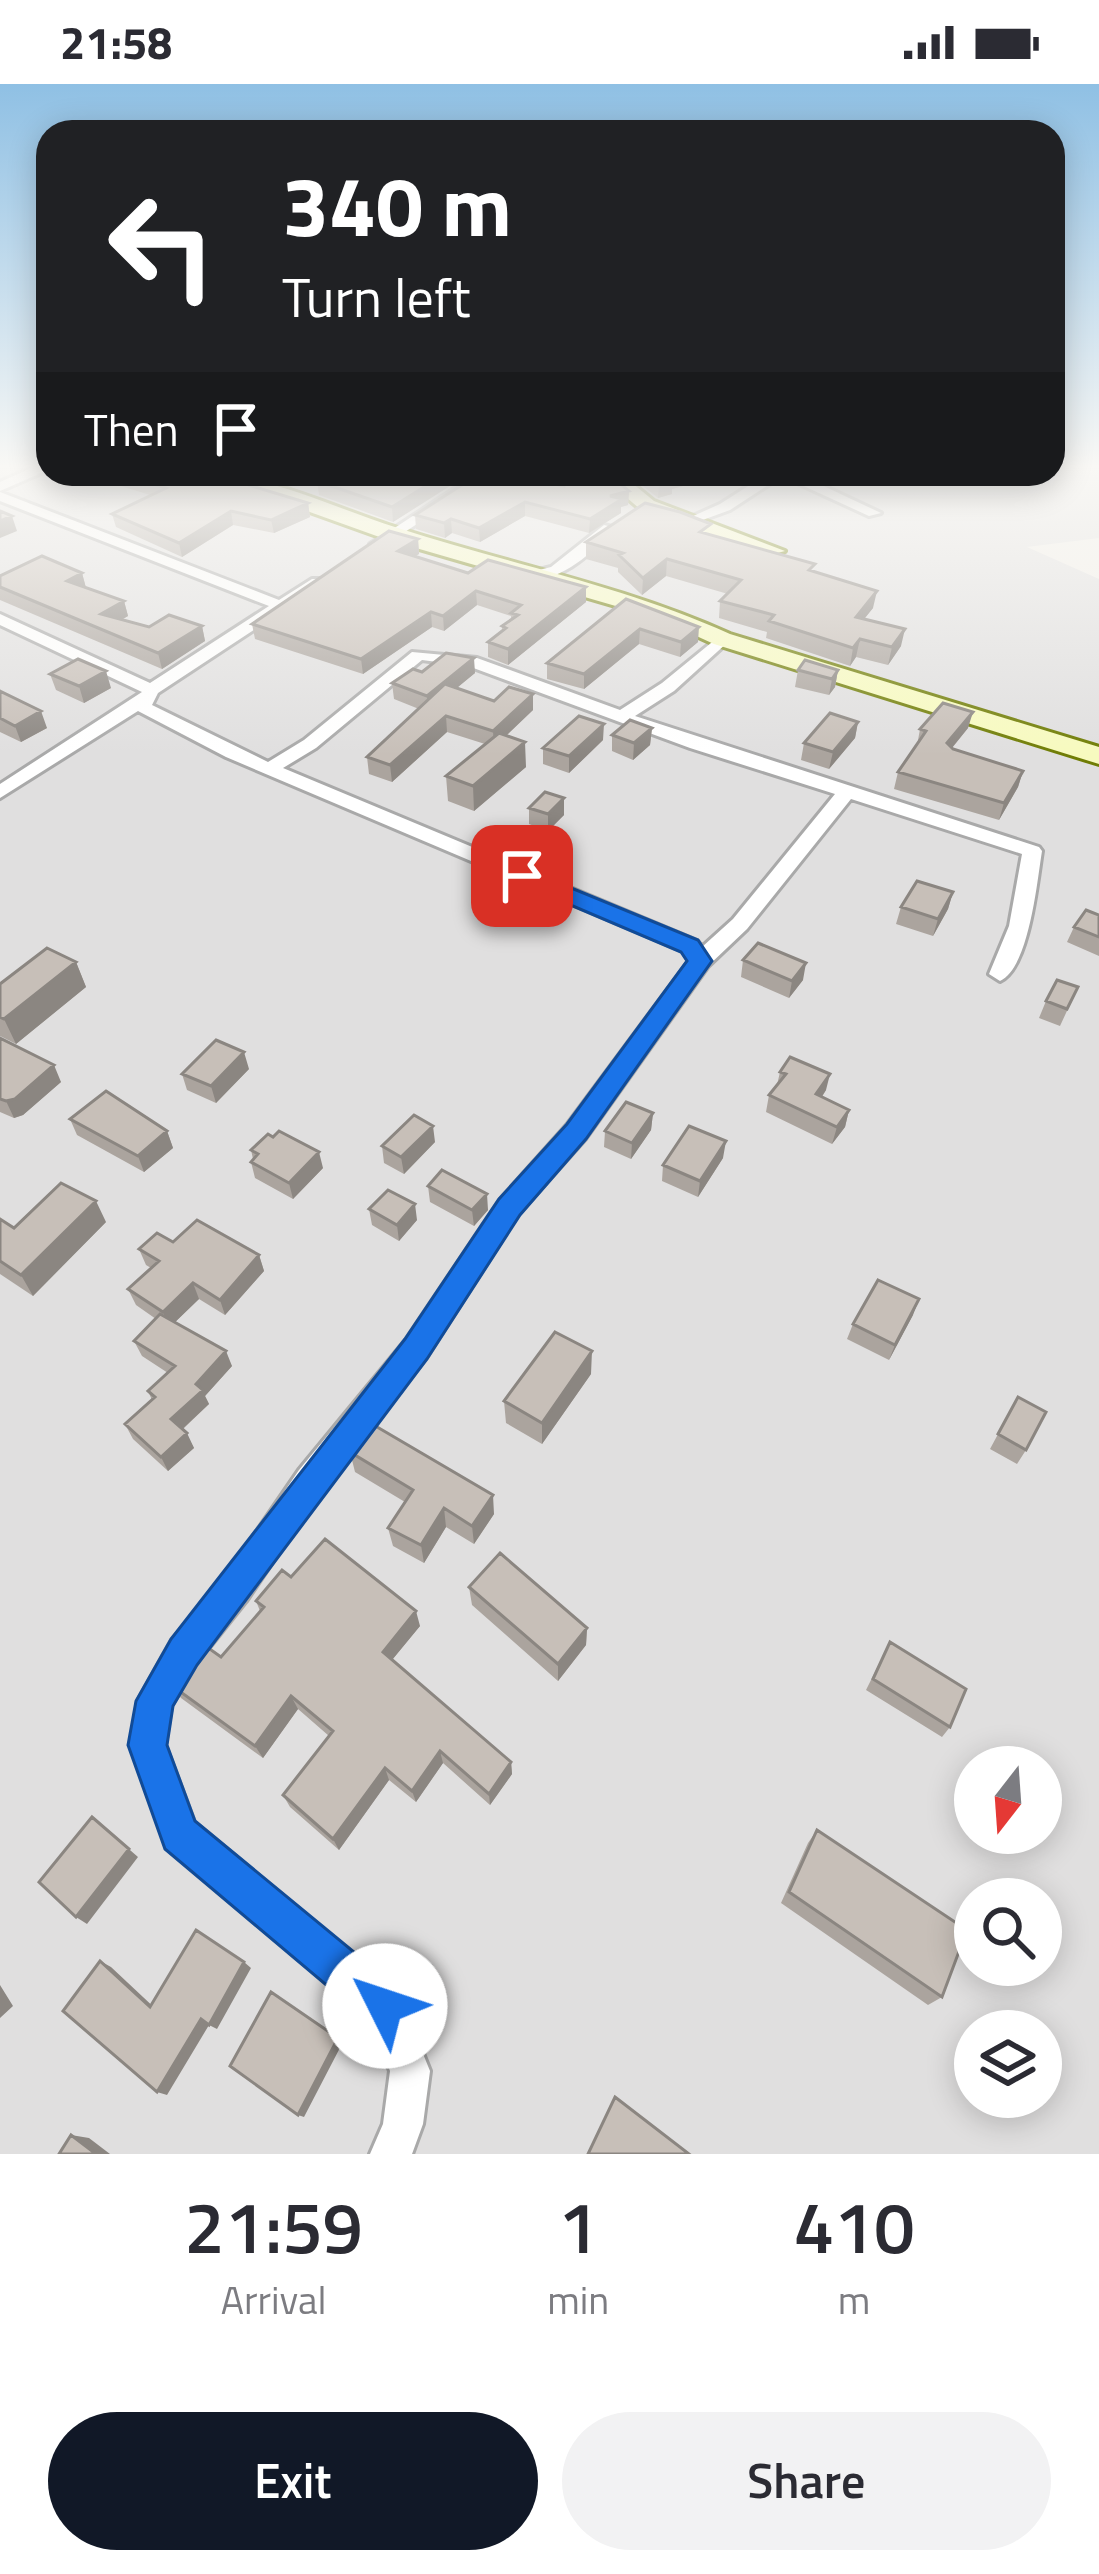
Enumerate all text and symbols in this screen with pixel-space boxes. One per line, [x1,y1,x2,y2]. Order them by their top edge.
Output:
text: 21:58 [60,8,172,76]
text: 340 m [282,141,512,269]
icon: left [84,168,240,324]
text: Turn left [282,256,471,338]
text: Then [84,395,179,463]
icon: arrive [203,396,269,462]
pin [471,825,573,927]
icon: arrive [489,843,555,909]
north arrow [954,1746,1062,1854]
map controls [954,1746,1062,2118]
button: search [954,1878,1062,1986]
position arrow [322,1943,448,2069]
button: layers [954,2010,1062,2118]
text: 21:59 [184,2171,363,2281]
text: 1 [558,2171,598,2281]
text: 410 [794,2171,915,2281]
text: Arrival [221,2270,327,2329]
text: min [547,2270,609,2329]
text: m [838,2270,870,2329]
button: Exit [48,2412,538,2550]
button: Share [562,2412,1051,2550]

